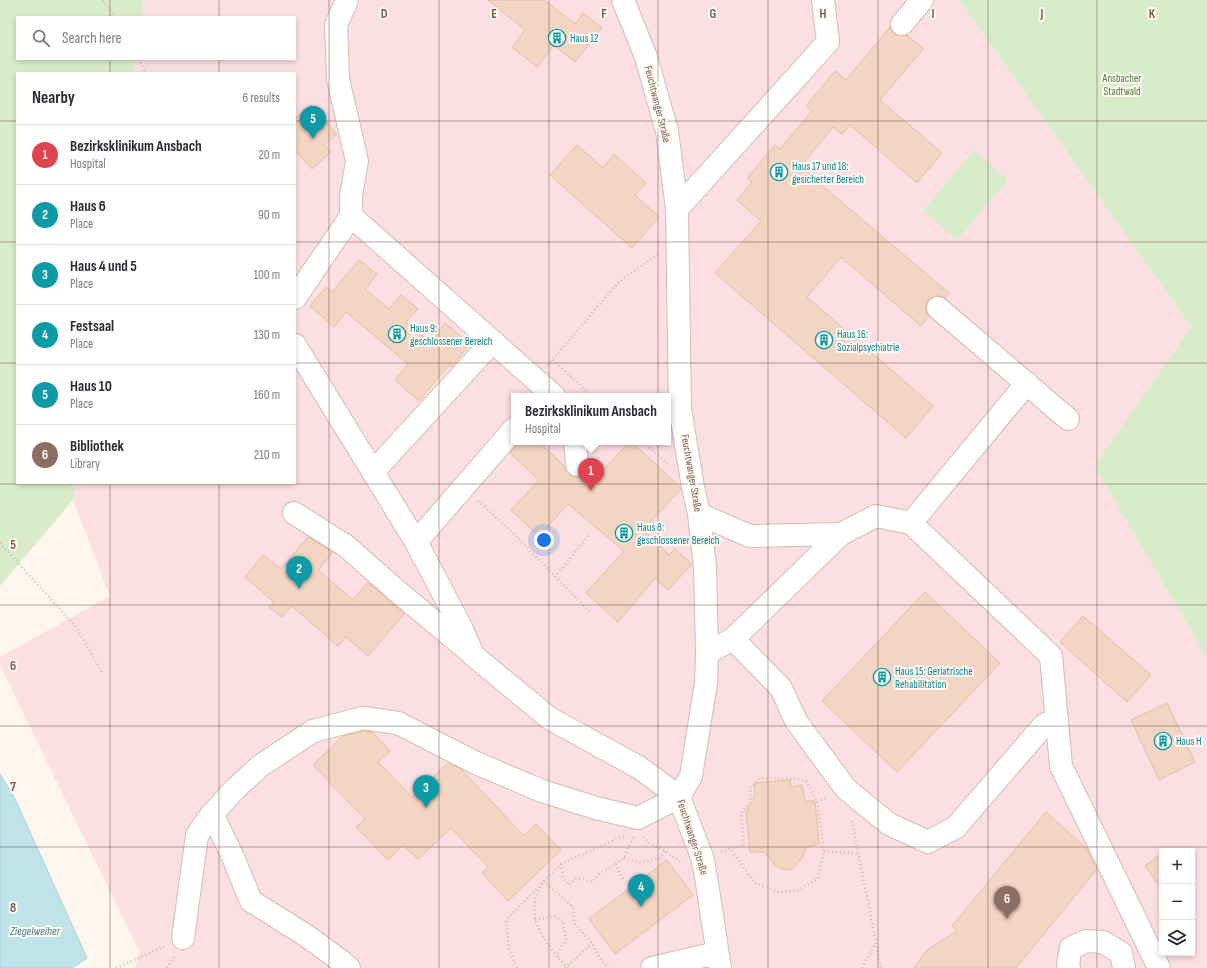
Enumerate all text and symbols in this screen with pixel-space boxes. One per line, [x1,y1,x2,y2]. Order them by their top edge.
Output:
text: D [381,6,388,22]
text: E [491,6,497,22]
text: F [601,6,607,22]
text: G [710,6,717,22]
text: H [820,6,827,22]
text: I [932,6,935,22]
text: J [1040,6,1044,22]
text: K [1149,6,1156,22]
search box [16,16,296,60]
icon: search [30,27,52,49]
building icon: Haus 12 [547,28,567,48]
text: Search here [62,29,122,48]
place label: Haus 12 [570,32,599,45]
street label: Feuchtwanger Straße [642,64,673,144]
park label: Ansbacher Stadtwald [1101,72,1142,98]
text: Nearby [32,88,75,108]
text: 6 results [242,90,280,106]
pin: 5 [300,106,326,139]
text: Bezirksklinikum Ansbach [70,137,202,156]
text: 1 [42,147,48,163]
text: 20 m [258,147,280,163]
text: Hospital [70,156,106,172]
place label: Haus 17 und 18: gesicherter Bereich [792,160,864,186]
building icon: Haus 17 und 18: gesicherter Bereich [769,162,789,182]
text: Haus 6 [70,197,106,216]
text: 2 [42,207,48,223]
text: 90 m [258,207,280,223]
text: Place [70,216,93,232]
text: Haus 4 und 5 [70,257,137,276]
text: 3 [42,267,48,283]
text: 100 m [253,267,280,283]
text: Place [70,276,93,292]
text: Festsaal [70,317,114,336]
place label: Haus 9: geschlossener Bereich [410,322,493,348]
building icon: Haus 9: geschlossener Bereich [387,324,407,344]
text: 4 [42,327,48,343]
text: 130 m [254,327,280,343]
place label: Haus 16: Sozialpsychiatrie [837,328,899,354]
building icon: Haus 16: Sozialpsychiatrie [814,330,834,350]
text: Place [70,336,93,352]
text: Haus 10 [70,377,112,396]
text: 5 [42,387,48,403]
text: 160 m [254,387,280,403]
popup [511,393,671,445]
text: Place [70,396,93,412]
text: Bezirksklinikum Ansbach [525,402,657,421]
text: Hospital [525,421,561,437]
street label: Feuchtwanger Straße [678,433,705,513]
text: Bibliothek [70,437,124,456]
text: 6 [42,447,48,463]
text: 210 m [254,447,280,463]
text: Library [70,456,100,472]
pin: 1 [578,458,604,491]
place label: Haus 8: geschlossener Bereich [637,521,720,547]
building icon: Haus 8: geschlossener Bereich [614,523,634,543]
your location [534,530,554,550]
text: 5 [10,537,16,553]
pin: 2 [286,556,312,589]
text: 6 [10,658,16,674]
place label: Haus 15: Geriatrische Rehabilitation [895,665,973,691]
building icon: Haus 15: Geriatrische Rehabilitation [872,667,892,687]
building icon: Haus H [1153,731,1173,751]
place label: Haus H [1176,735,1202,748]
pin: 3 [413,775,439,808]
text: 7 [10,779,16,795]
street label: Feuchtwanger Straße [674,798,711,877]
map controls [1159,848,1195,956]
button: + [1159,848,1195,884]
pin: 4 [628,874,654,907]
button: − [1159,884,1195,920]
pin: 6 [994,886,1020,919]
text: 8 [10,900,16,916]
button: layers [1159,920,1195,956]
water label: Ziegelweiher [9,924,61,939]

